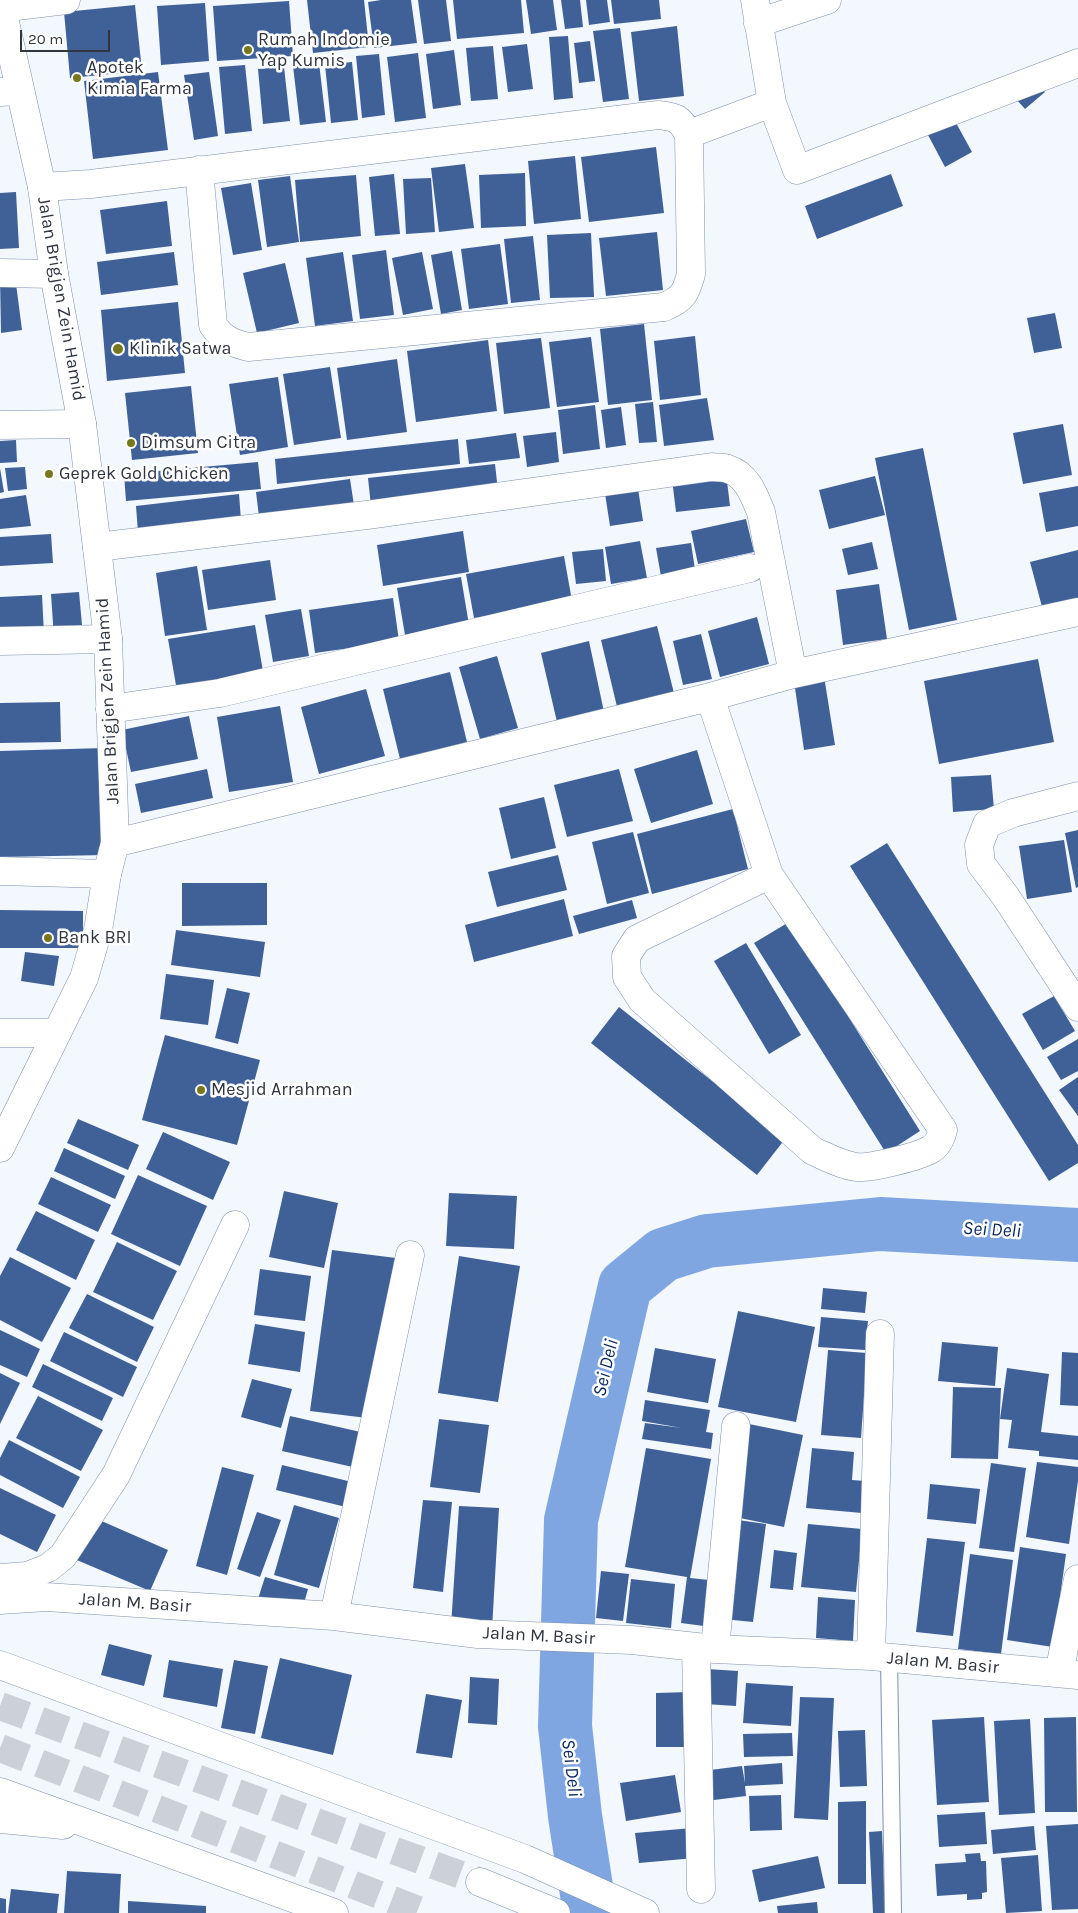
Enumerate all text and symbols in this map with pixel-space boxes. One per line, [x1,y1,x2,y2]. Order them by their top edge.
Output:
scale bar [22,20,112,52]
place label: Rumah Indomie Yap Kumis [258,29,390,72]
text: 20 m [28,30,63,48]
marker: Rumah Indomie Yap Kumis [242,44,254,56]
place label: Apotek Kimia Farma [87,57,192,100]
marker: Apotek Kimia Farma [71,72,83,84]
street label: Jalan Brigjen Zein Hamid [32,195,90,403]
place label: Klinik Satwa [129,338,231,360]
marker: Klinik Satwa [111,342,125,356]
place label: Dimsum Citra [141,432,256,454]
marker: Dimsum Citra [125,437,137,449]
place label: Geprek Gold Chicken [59,463,229,485]
marker: Geprek Gold Chicken [43,468,55,480]
street label: Jalan Brigjen Zein Hamid [92,597,124,805]
place label: Bank BRI [58,927,132,949]
marker: Bank BRI [42,932,54,944]
place label: Mesjid Arrahman [211,1079,353,1101]
marker: Mesjid Arrahman [195,1084,207,1096]
water label: Sei Deli [962,1217,1022,1243]
water label: Sei Deli [588,1337,624,1399]
street label: Jalan M. Basir [78,1588,192,1618]
street label: Jalan M. Basir [482,1622,596,1650]
street label: Jalan M. Basir [886,1647,1000,1679]
water label: Sei Deli [556,1738,586,1798]

